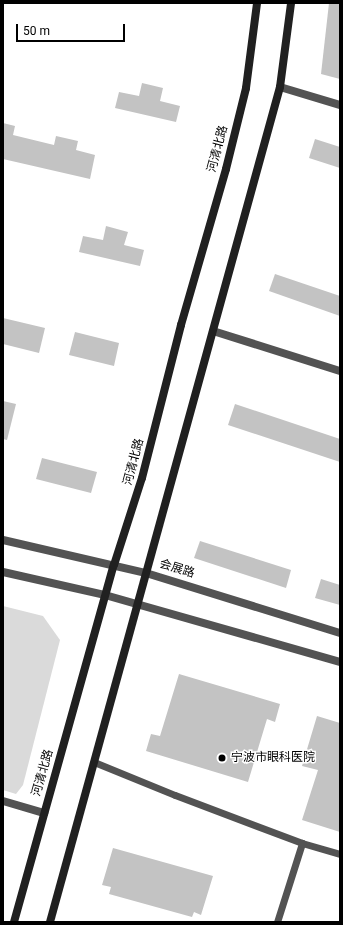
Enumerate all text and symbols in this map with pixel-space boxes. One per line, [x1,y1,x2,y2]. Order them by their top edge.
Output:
scale bar [18,16,127,42]
text: 50 m [23,24,50,38]
street label: 河清北路 [205,124,231,174]
street label: 河清北路 [121,437,147,487]
street label: 会展路 [158,557,196,581]
street label: 河清北路 [29,748,57,798]
place label: 宁波市眼科医院 [231,751,315,765]
marker: 宁波市眼科医院 [216,752,228,764]

